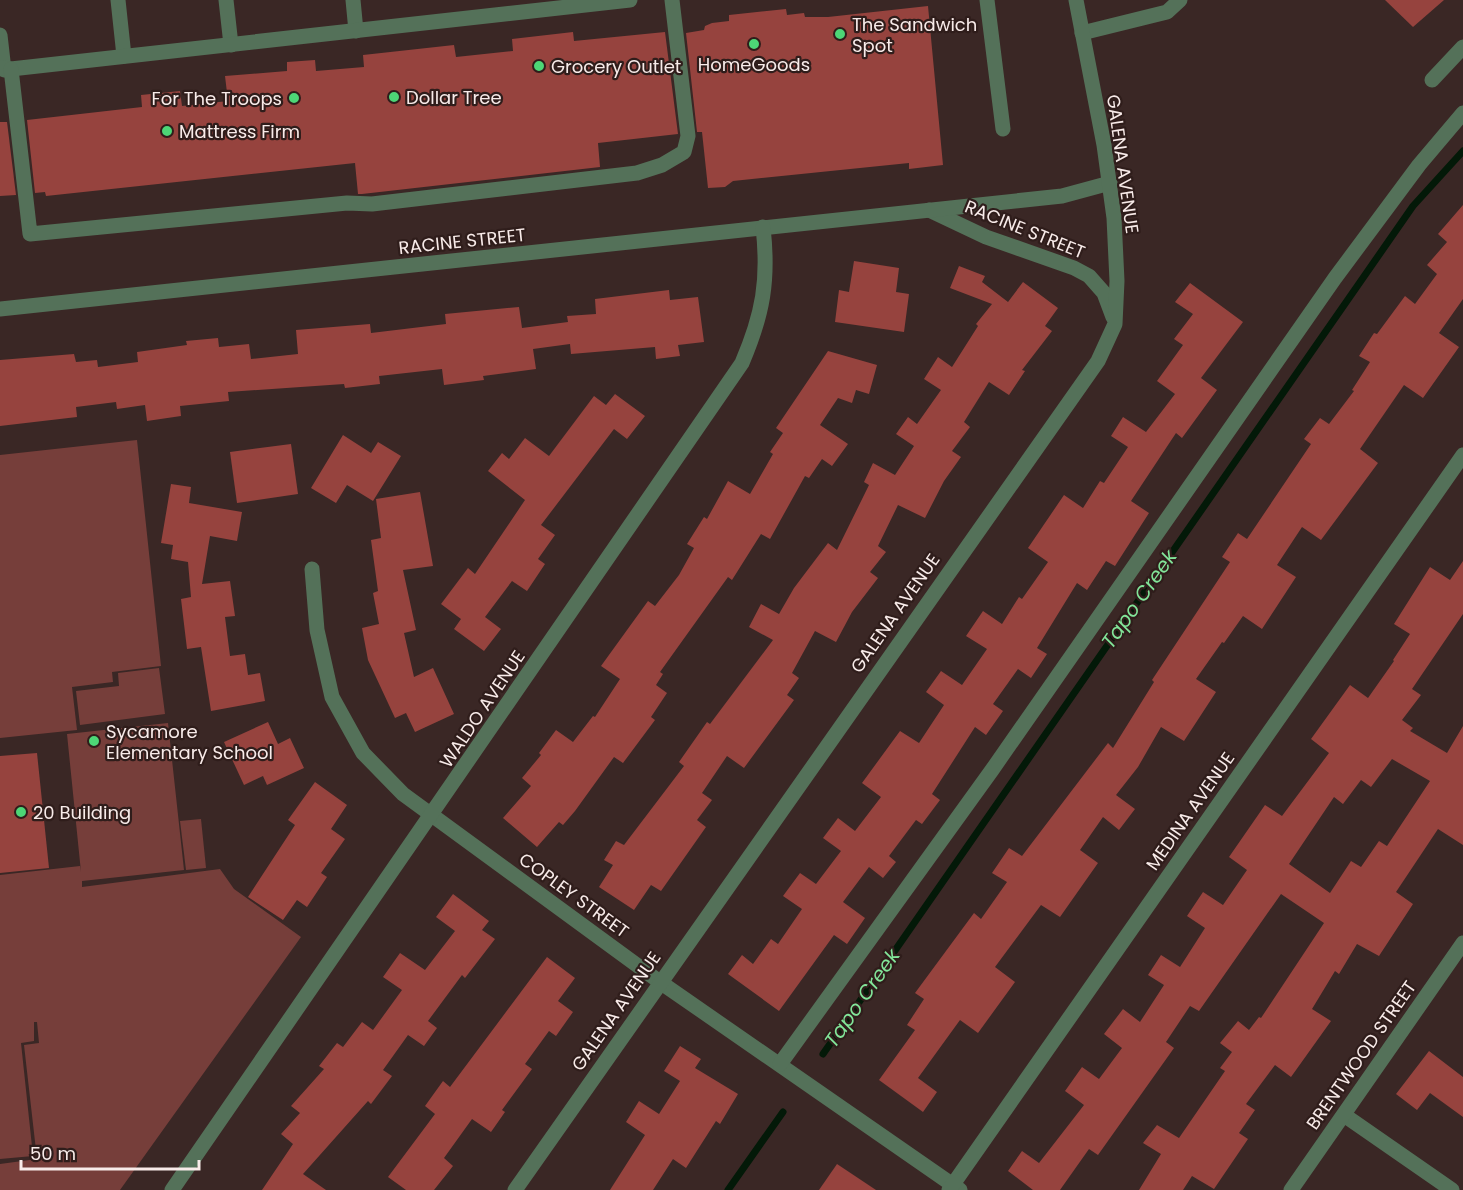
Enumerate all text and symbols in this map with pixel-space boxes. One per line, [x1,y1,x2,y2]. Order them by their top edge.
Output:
place label: The Sandwich Spot [852,12,977,58]
marker: The Sandwich Spot [833,27,847,41]
marker: HomeGoods [747,37,761,51]
place label: HomeGoods [698,52,810,77]
place label: Grocery Outlet [551,54,681,79]
marker: Grocery Outlet [532,59,546,73]
place label: Dollar Tree [406,85,502,110]
place label: For The Troops [152,86,282,111]
marker: Dollar Tree [387,90,401,104]
marker: For The Troops [287,91,301,105]
street label: GALENA AVENUE [1101,93,1145,235]
place label: Mattress Firm [179,119,300,144]
marker: Mattress Firm [160,124,174,138]
street label: RACINE STREET [961,194,1089,265]
street label: RACINE STREET [397,222,527,260]
water label: Tapo Creek [1095,543,1184,654]
street label: GALENA AVENUE [845,548,945,678]
street label: WALDO AVENUE [433,645,531,773]
place label: Sycamore Elementary School [106,719,273,765]
marker: Sycamore Elementary School [87,734,101,748]
street label: MEDINA AVENUE [1140,747,1240,875]
place label: 20 Building [33,800,131,825]
marker: 20 Building [14,805,28,819]
street label: COPLEY STREET [514,847,634,944]
water label: Tapo Creek [818,942,907,1053]
street label: GALENA AVENUE [566,946,666,1076]
street label: BRENTWOOD STREET [1300,975,1422,1134]
scale bar [21,1133,200,1171]
text: 50 m [30,1141,76,1166]

